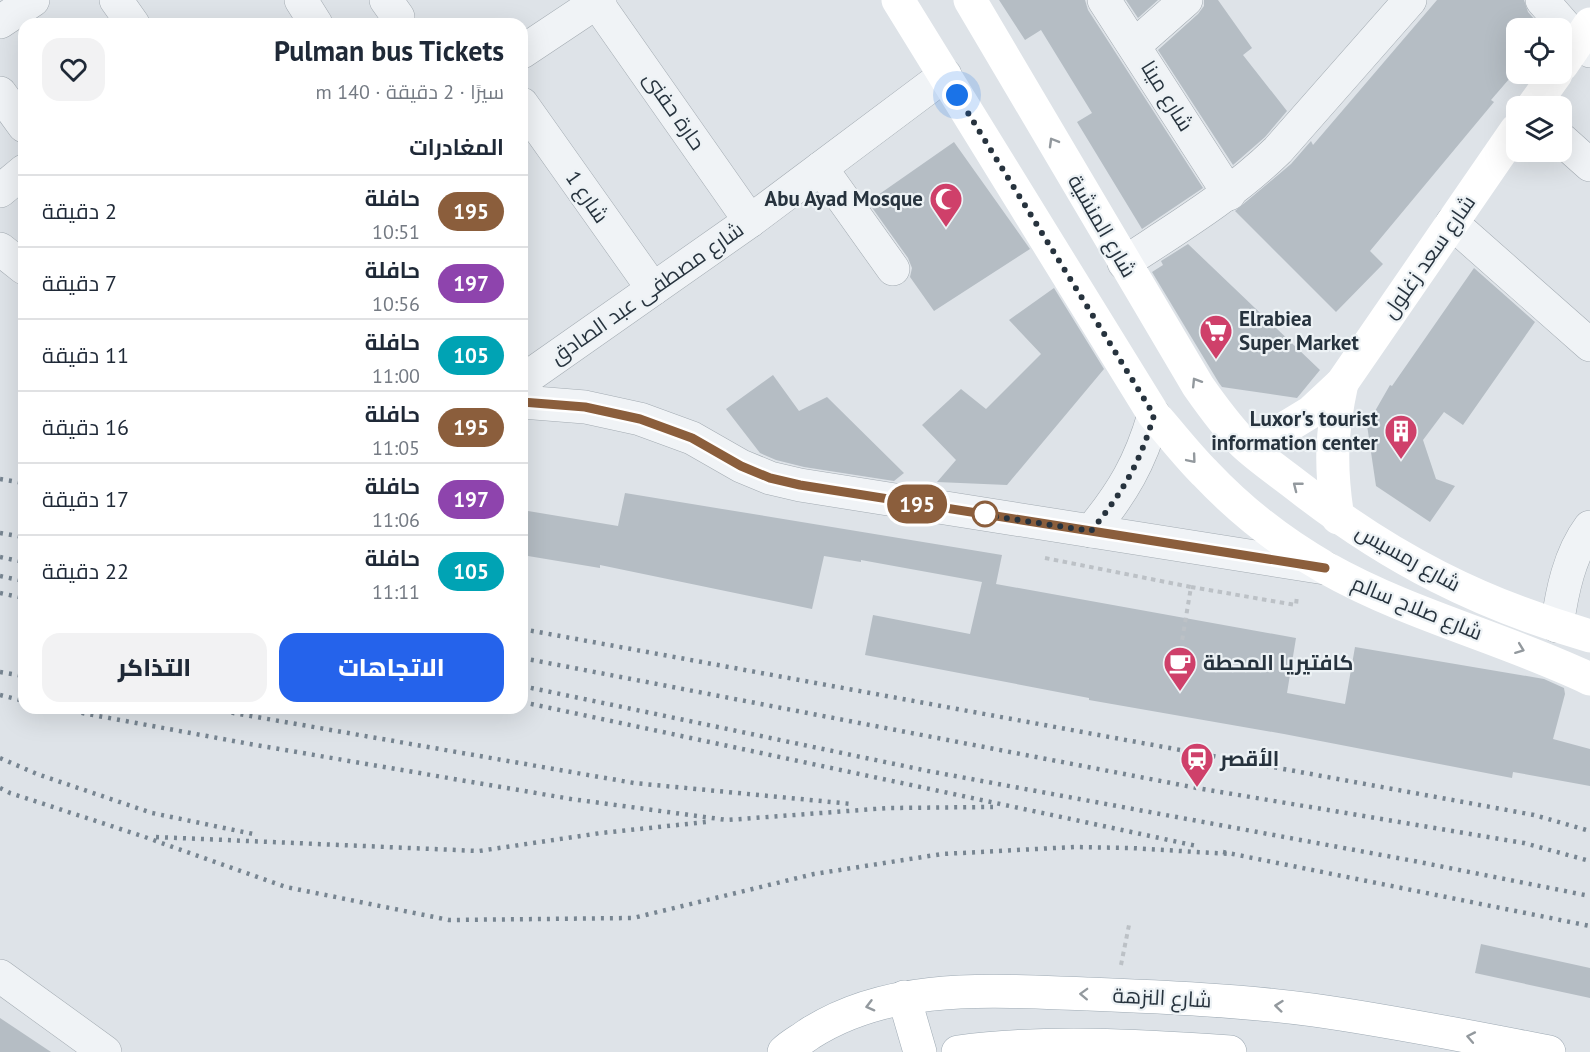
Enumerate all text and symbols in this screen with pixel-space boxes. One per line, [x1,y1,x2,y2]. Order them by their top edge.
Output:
map controls [1506,18,1572,162]
button: locate [1506,18,1572,84]
text: Pulman bus Tickets [274,32,504,69]
button: heart [42,38,105,101]
street label: شارع مينا [1134,55,1200,137]
street label: حارة حفنى [638,66,711,155]
text: سيرًا · 2 دقيقة · 140 m [316,79,504,105]
your location [942,80,972,110]
button: layers [1506,96,1572,162]
text: المغادرات [409,133,504,161]
one-way arrow [1049,138,1061,148]
street label: شارع 1 [559,165,615,229]
street label: شارع المنشية [1061,169,1143,283]
mosque icon: Abu Ayad Mosque [928,181,964,228]
text: حافلة [365,184,420,212]
place label: Abu Ayad Mosque [764,185,923,212]
street label: شارع سعد زغلول [1376,190,1482,324]
text: 2 دقيقة [42,197,117,225]
text: 195 [453,198,489,225]
street label: شارع مصطفى عبد الصادق [545,215,749,371]
text: 10:51 [372,219,420,245]
text: حافلة [365,256,420,284]
text: 7 دقيقة [42,269,117,297]
text: 197 [453,270,489,297]
text: 10:56 [372,291,420,317]
place label: Elrabiea Super Market [1239,305,1359,356]
supermarket icon: Elrabiea Super Market [1198,313,1234,360]
text: حافلة [365,328,420,356]
text: 11 دقيقة [42,341,129,369]
text: 105 [453,342,489,369]
text: 11:00 [372,363,420,389]
one-way arrow [1191,378,1203,388]
text: حافلة [365,400,420,428]
place label: Luxor's tourist information center [1211,405,1379,456]
text: 16 دقيقة [42,413,129,441]
building icon: Luxor's tourist information center [1383,413,1419,460]
text: 195 [453,414,489,441]
text: 11:05 [372,435,420,461]
one-way arrow [1185,452,1196,463]
text: حافلة [365,472,420,500]
one-way arrow [1293,482,1304,493]
line badge: 195 [882,484,952,524]
text: 17 دقيقة [42,485,129,513]
text: 197 [453,486,489,513]
text: 195 [899,491,935,518]
unlabelled marker [972,501,998,527]
text: 11:06 [372,507,420,533]
street label: شارع رمسيس [1351,518,1465,598]
text: حافلة [365,544,420,572]
text: 22 دقيقة [42,557,129,585]
text: 105 [453,558,489,585]
street label: شارع صلاح سالم [1348,569,1486,647]
text: 11:11 [372,579,420,605]
button: التذاكر [42,633,267,702]
button: الاتجاهات [279,633,504,702]
one-way arrow [1514,642,1525,654]
cafe icon: كافتيريا المحطة [1162,645,1198,692]
place label: كافتيريا المحطة [1203,649,1353,676]
station icon: الأقصر [1179,741,1215,788]
place label: الأقصر [1219,745,1279,772]
street label: شارع النزهة [1112,981,1212,1015]
one-way arrow [1080,988,1089,1000]
one-way arrow [865,999,876,1011]
one-way arrow [1274,1001,1283,1013]
one-way arrow [1467,1031,1477,1044]

